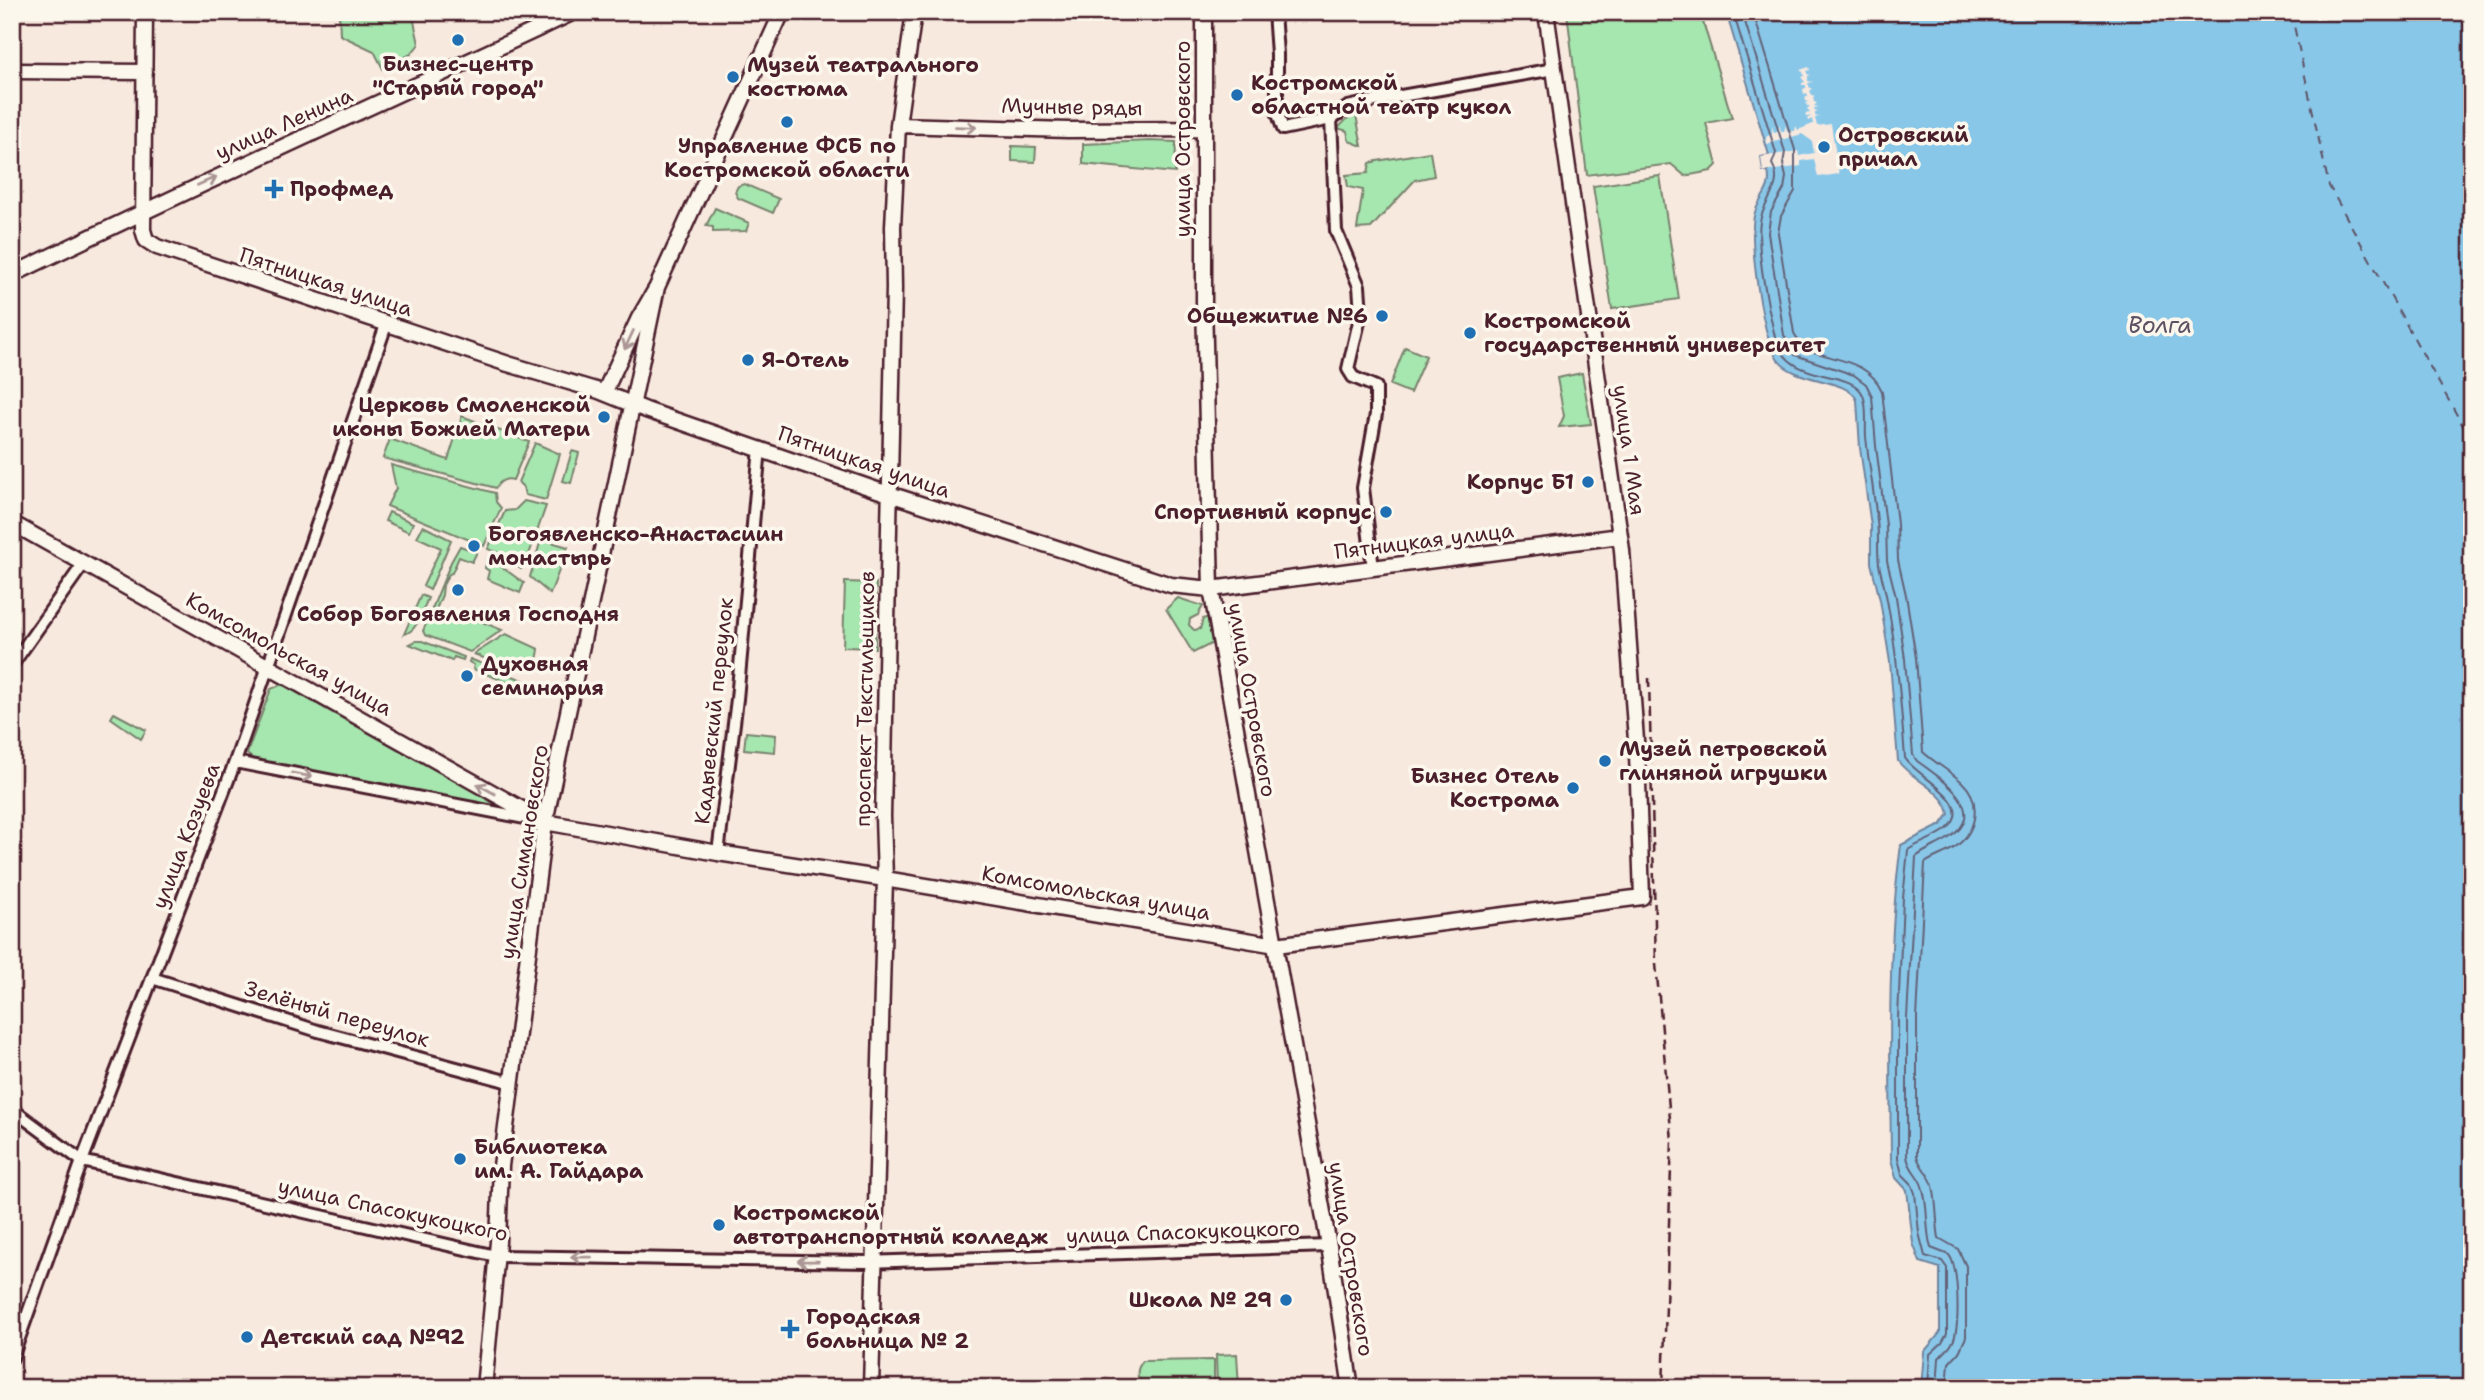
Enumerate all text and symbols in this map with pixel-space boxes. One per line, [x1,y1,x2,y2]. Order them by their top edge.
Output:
marker: Бизнес-центр "Старый город" [450,32,466,48]
street label: улица Островского [1169,41,1197,237]
place label: Бизнес-центр "Старый город" [372,50,544,102]
place label: Музей театрального костюма [747,51,979,103]
marker: Музей театрального костюма [725,69,741,85]
place label: Костромской областной театр кукол [1251,69,1512,121]
street label: улица Ленина [211,81,357,167]
marker: Костромской областной театр кукол [1229,87,1245,103]
street label: Мучные ряды [1001,92,1143,122]
marker: Управление ФСБ по Костромской области [779,114,795,130]
one-way arrow [954,120,977,133]
place label: Островский причал [1838,121,1969,173]
place label: Управление ФСБ по Костромской области [664,132,910,184]
marker: Островский причал [1816,139,1832,155]
one-way arrow [196,174,217,187]
place label: Профмед [290,175,393,203]
marker: Профмед [264,179,284,199]
street label: Пятницкая улица [236,241,416,323]
place label: Общежитие №6 [1187,302,1368,330]
place label: Костромской государственный университет [1484,307,1826,359]
marker: Общежитие №6 [1374,308,1390,324]
water label: Волга [2128,310,2192,340]
marker: Костромской государственный университет [1462,325,1478,341]
one-way arrow [622,329,635,350]
place label: Я-Отель [762,346,849,374]
marker: Я-Отель [740,352,756,368]
street label: улица 1 Мая [1606,383,1652,517]
place label: Церковь Смоленской иконы Божией Матери [332,391,590,443]
marker: Церковь Смоленской иконы Божией Матери [596,409,612,425]
street label: Пятницкая улица [774,419,954,505]
place label: Корпус Б1 [1467,468,1574,496]
marker: Корпус Б1 [1580,474,1596,490]
place label: Спортивный корпус [1154,498,1372,526]
marker: Спортивный корпус [1378,504,1394,520]
street label: Пятницкая улица [1333,516,1515,566]
place label: Богоявленско-Анастасиин монастырь [488,520,784,572]
marker: Богоявленско-Анастасиин монастырь [466,538,482,554]
street label: проспект Текстильщиков [849,571,881,827]
marker: Собор Богоявления Господня [450,582,466,598]
street label: Комсомольская улица [181,586,397,722]
street label: Кадыевский переулок [688,596,740,826]
place label: Собор Богоявления Господня [297,600,619,628]
street label: улица Островского [1221,601,1283,799]
place label: Духовная семинария [481,650,604,702]
marker: Духовная семинария [459,668,475,684]
place label: Музей петровской глиняной игрушки [1619,735,1828,787]
street label: улица Симановского [493,743,555,961]
marker: Музей петровской глиняной игрушки [1597,753,1613,769]
street label: улица Козуева [145,759,227,913]
place label: Бизнес Отель Кострома [1411,762,1560,814]
one-way arrow [290,769,313,782]
marker: Бизнес Отель Кострома [1565,780,1581,796]
one-way arrow [476,782,496,796]
street label: Комсомольская улица [980,859,1212,927]
street label: Зелёный переулок [241,974,433,1054]
place label: Библиотека им. А. Гайдара [474,1133,644,1185]
marker: Библиотека им. А. Гайдара [452,1151,468,1167]
street label: улица Островского [1322,1160,1380,1358]
street label: улица Спасокукоцкого [276,1172,510,1248]
place label: Костромской автотранспортный колледж [733,1199,1048,1251]
street label: улица Спасокукоцкого [1065,1214,1301,1250]
marker: Костромской автотранспортный колледж [711,1217,727,1233]
one-way arrow [569,1251,592,1264]
one-way arrow [797,1254,820,1268]
place label: Школа № 29 [1129,1286,1272,1314]
marker: Школа № 29 [1278,1292,1294,1308]
place label: Городская больница № 2 [806,1303,969,1355]
marker: Городская больница № 2 [780,1319,800,1339]
place label: Детский сад №92 [261,1323,465,1351]
marker: Детский сад №92 [239,1329,255,1345]

